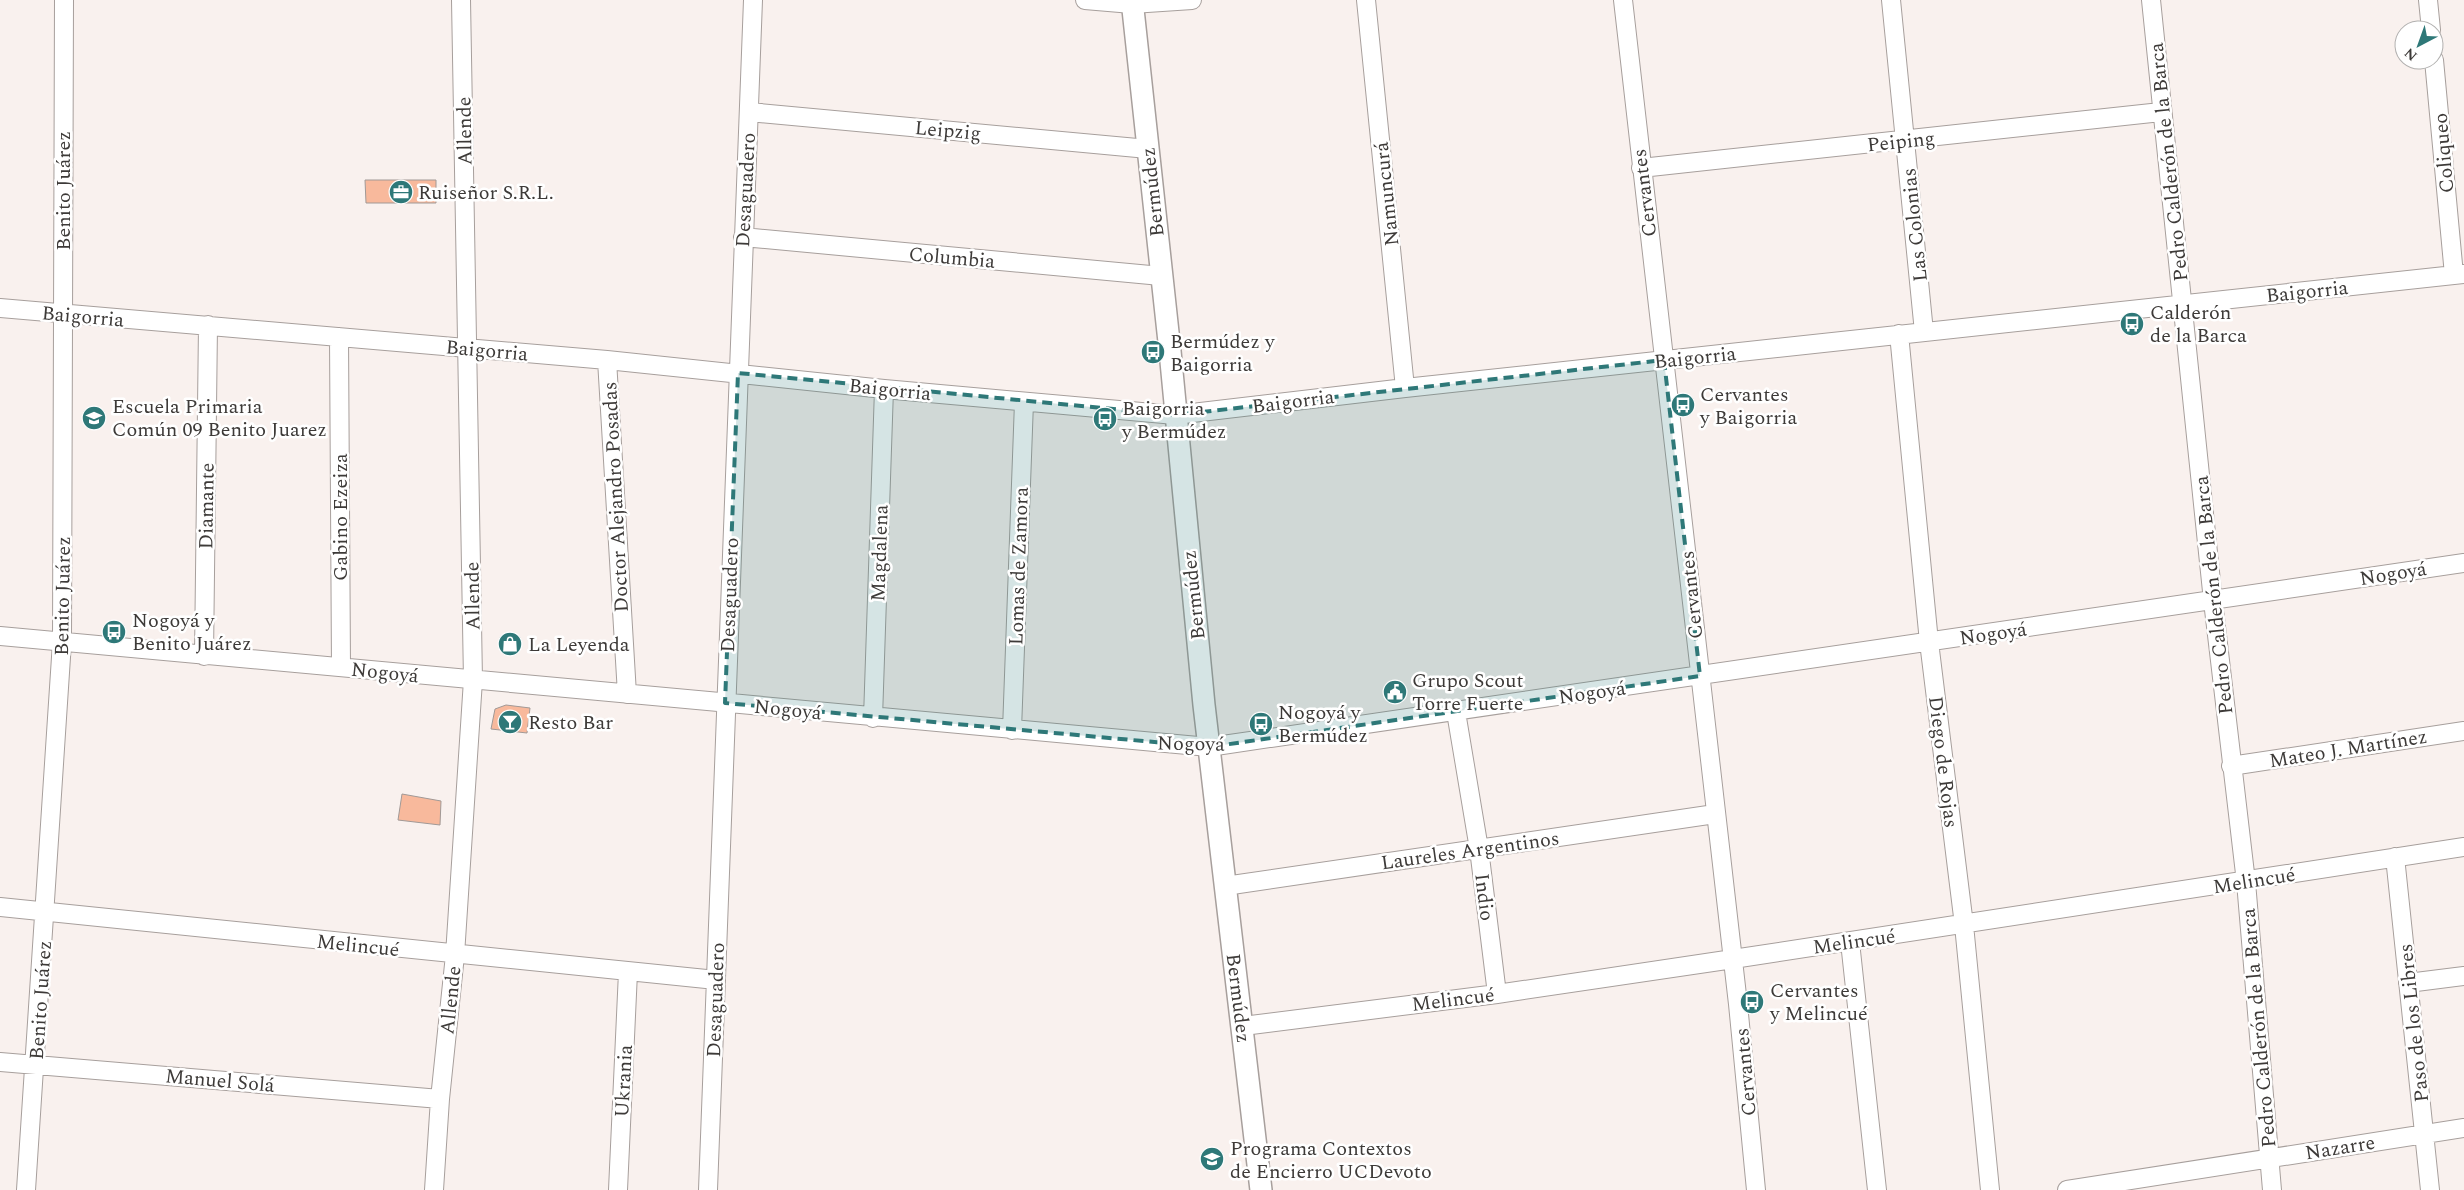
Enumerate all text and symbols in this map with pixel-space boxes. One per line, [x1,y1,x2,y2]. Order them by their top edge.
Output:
north arrow [2394,20,2444,70]
street label: Pedro Calderón de la Barca [2142,41,2196,283]
text: N [2400,43,2422,66]
street label: Allende [449,96,481,166]
street label: Coliqueo [2426,112,2462,194]
street label: Leipzig [913,113,982,149]
street label: Peiping [1866,124,1937,160]
street label: Benito Juárez [49,131,79,251]
street label: Desaguadero [728,132,764,248]
street label: Namuncurá [1367,140,1407,247]
street label: Bermúdez [1133,146,1173,238]
street label: Cervantes [1625,147,1665,239]
street label: Las Colonias [1894,166,1936,283]
place label: Ruiseñor S.R.L. [418,178,554,208]
office icon: Ruiseñor S.R.L. [388,179,414,205]
street label: Columbia [907,239,997,277]
street label: Baigorria [2264,273,2350,311]
street label: Baigorria [40,298,126,336]
place label: Calderón de la Barca [2150,298,2247,351]
bus stop icon: Calderón de la Barca [2119,311,2145,337]
place label: Bermúdez y Baigorria [1170,327,1276,380]
street label: Baigorria [444,332,530,370]
bus stop icon: Bermúdez y Baigorria [1140,339,1166,365]
street label: Baigorria [1652,339,1738,377]
street label: Baigorria [847,371,933,409]
place label: Cervantes y Baigorria [1699,380,1797,433]
street label: Doctor Alejandro Posadas [595,381,637,613]
street label: Baigorria [1250,382,1336,422]
place label: Escuela Primaria Común 09 Benito Juarez [112,392,327,445]
bus stop icon: Cervantes y Baigorria [1670,392,1696,418]
place label: Baigorria y Bermúdez [1121,394,1227,447]
school or university icon: Escuela Primaria Común 09 Benito Juarez [81,405,107,431]
bus stop icon: Baigorria y Bermúdez [1092,406,1118,432]
street label: Gabino Ezeiza [326,453,356,581]
street label: Diamante [191,462,223,550]
street label: Pedro Calderón de la Barca [2187,474,2241,716]
street label: Lomas de Zamora [1001,486,1037,646]
street label: Magdalena [863,504,897,602]
street label: Benito Juárez [47,536,79,656]
street label: Desaguadero [713,537,747,653]
street label: Bermúdez [1174,549,1214,641]
street label: Cervantes [1672,549,1712,641]
street label: Nogoyá [2357,554,2429,594]
street label: Allende [457,561,489,631]
place label: Nogoyá y Benito Juárez [132,606,252,659]
street label: Nogoyá [1958,614,2029,654]
bus stop icon: Nogoyá y Benito Juárez [101,619,127,645]
place label: La Leyenda [528,630,630,660]
shop icon: La Leyenda [497,631,523,657]
street label: Nogoyá [350,655,420,691]
place label: Grupo Scout Torre Fuerte [1412,666,1524,719]
street label: Nogoyá [1557,673,1628,713]
public building icon: Grupo Scout Torre Fuerte [1382,679,1408,705]
street label: Nogoyá [753,692,823,728]
street label: Diego de Rojas [1920,695,1966,830]
place label: Nogoyá y Bermúdez [1278,698,1368,751]
place label: Resto Bar [528,708,613,738]
bar icon: Resto Bar [497,709,523,735]
bus stop icon: Nogoyá y Bermúdez [1248,711,1274,737]
street label: Mateo J. Martínez [2267,722,2429,776]
street label: Nogoyá [1157,728,1225,760]
street label: Laureles Argentinos [1379,824,1561,878]
street label: Melincué [2211,860,2298,902]
street label: Indio [1466,872,1502,923]
street label: Pedro Calderón de la Barca [2234,907,2284,1149]
street label: Melincué [1811,921,1898,963]
street label: Melincué [315,927,401,965]
street label: Benito Juárez [22,939,60,1061]
street label: Desaguadero [699,942,733,1058]
street label: Paso de los Libres [2391,942,2437,1104]
street label: Bermúdez [1218,952,1258,1045]
street label: Allende [432,964,470,1036]
place label: Cervantes y Melincué [1769,976,1868,1029]
street label: Melincué [1410,980,1497,1020]
bus stop icon: Cervantes y Melincué [1739,989,1765,1015]
street label: Cervantes [1727,1026,1765,1117]
street label: Ukrania [607,1044,641,1118]
street label: Manuel Solá [164,1061,276,1101]
street label: Nazarre [2303,1128,2377,1168]
place label: Programa Contextos de Encierro UCDevoto [1230,1134,1432,1187]
school or university icon: Programa Contextos de Encierro UCDevoto [1199,1146,1225,1172]

